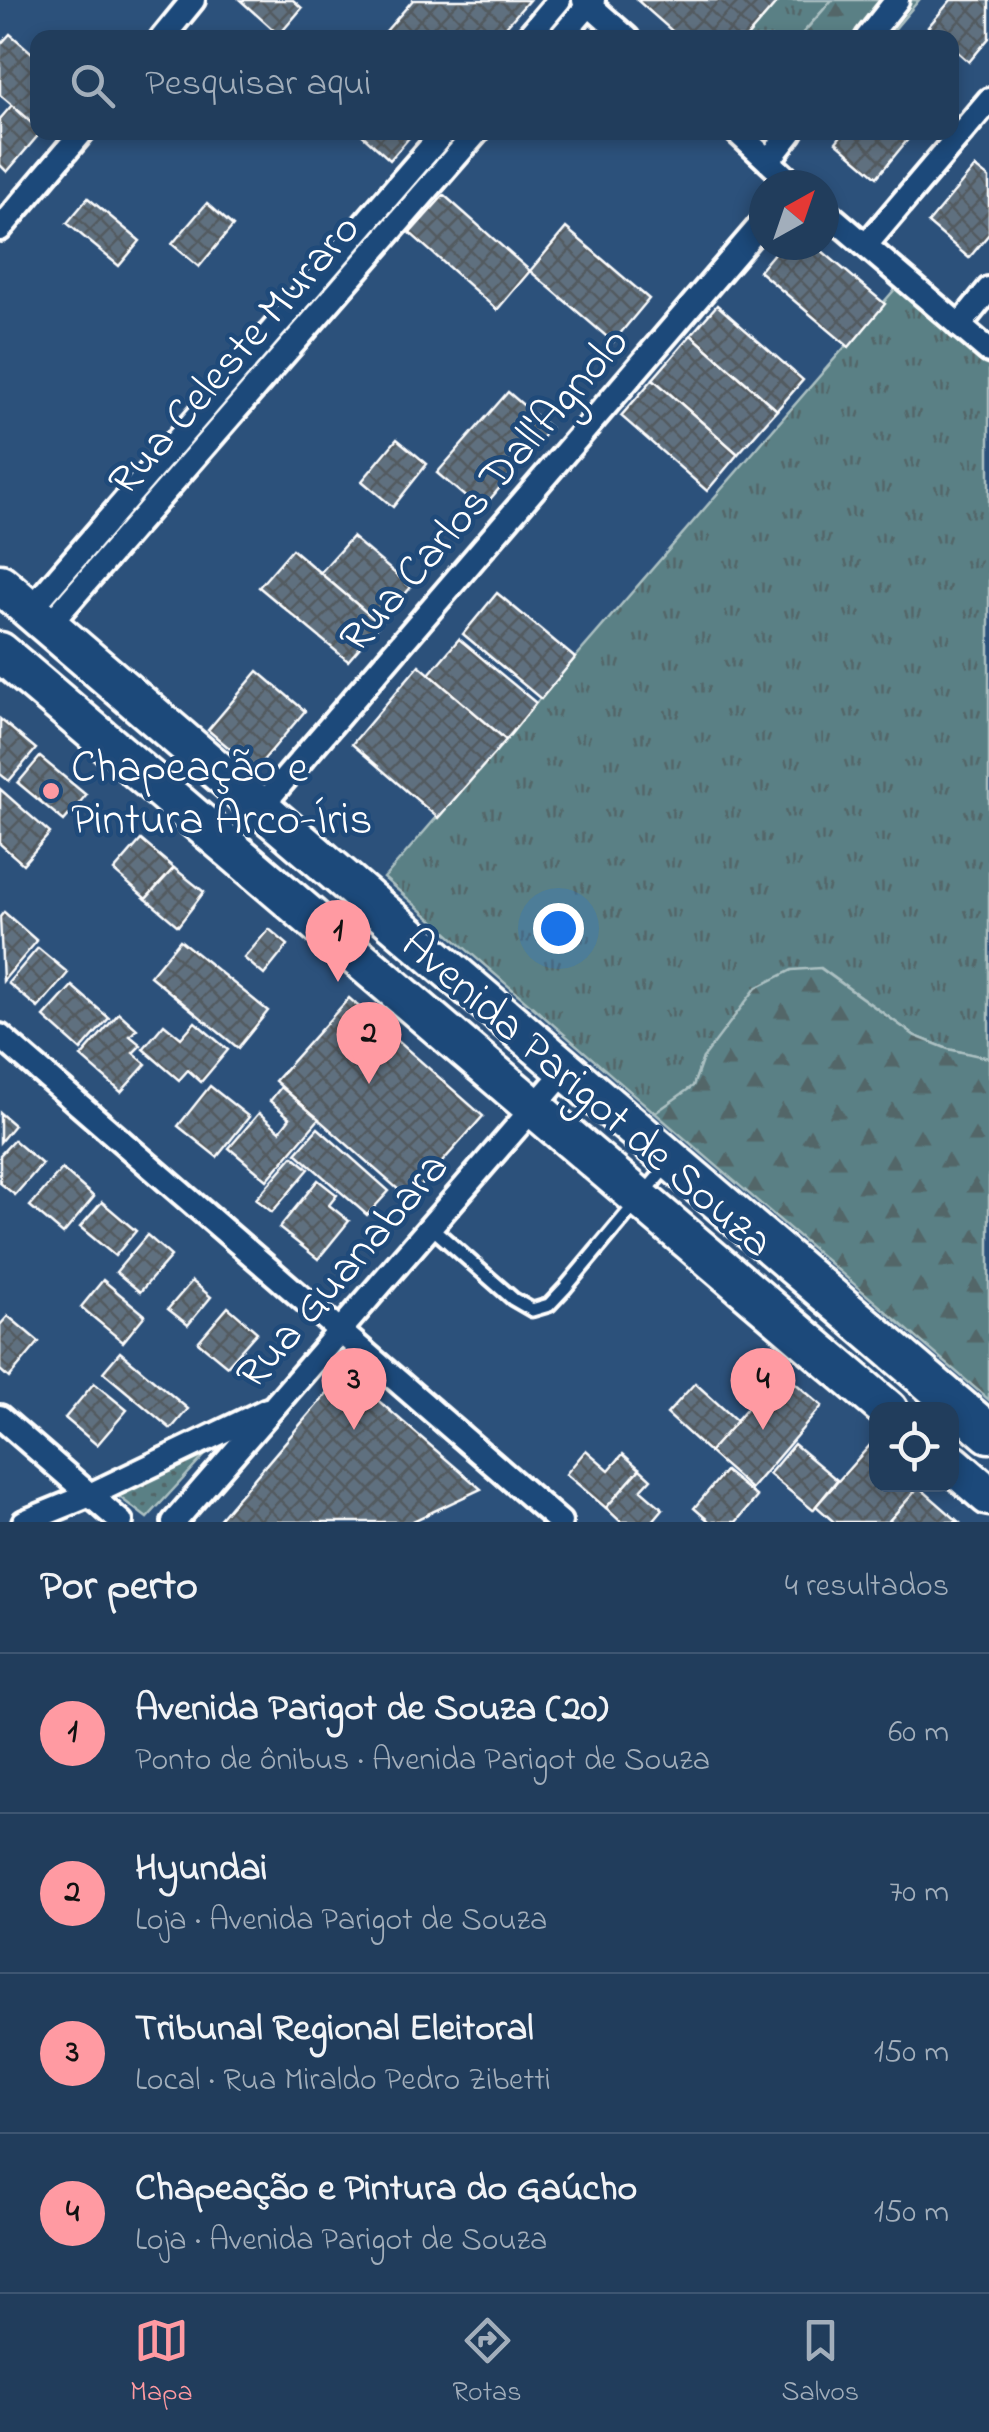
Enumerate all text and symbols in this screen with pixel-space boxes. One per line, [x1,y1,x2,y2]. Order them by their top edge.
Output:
search box [30,30,959,140]
text: Pesquisar aqui [145,57,371,113]
icon: search [65,58,120,113]
north arrow [749,170,839,260]
street label: Rua Celeste Muraro [94,200,378,512]
street label: Rua Carlos Dall'Agnolo [325,313,647,670]
place label: Chapeação e Pintura Arco-Íris [71,737,372,855]
marker: Chapeação e Pintura Arco-Íris [40,780,62,802]
pin: 1 [306,900,370,982]
your location [533,903,584,954]
street label: Avenida Parigot de Souza [384,914,787,1276]
pin: 2 [336,1002,402,1084]
street label: Rua Guanabara [221,1139,466,1406]
pin: 3 [322,1348,386,1430]
pin: 4 [730,1348,796,1430]
map controls [869,1402,959,1492]
button: locate [869,1402,959,1492]
text: Por perto [40,1557,198,1618]
text: 4 resultados [785,1564,949,1611]
text: Avenida Parigot de Souza (20) [135,1682,608,1738]
text: 1 [67,1710,78,1757]
text: 60 m [888,1710,949,1757]
text: Ponto de ônibus · Avenida Parigot de Souza [135,1738,710,1785]
text: Hyundai [135,1842,267,1898]
text: 2 [65,1870,80,1917]
text: 70 m [889,1870,949,1917]
text: Loja · Avenida Parigot de Souza [135,1898,547,1945]
text: Tribunal Regional Eleitoral [135,2002,534,2058]
text: 3 [66,2030,79,2077]
text: 150 m [874,2030,949,2077]
text: Local · Rua Miraldo Pedro Zibetti [135,2058,551,2105]
text: Chapeação e Pintura do Gaúcho [135,2162,637,2218]
text: 4 [66,2190,79,2237]
text: 150 m [874,2190,949,2237]
text: Loja · Avenida Parigot de Souza [135,2218,547,2265]
tab: Mapa [130,2313,193,2414]
tab: Rotas [453,2313,521,2414]
tab: Salvos [782,2313,859,2414]

